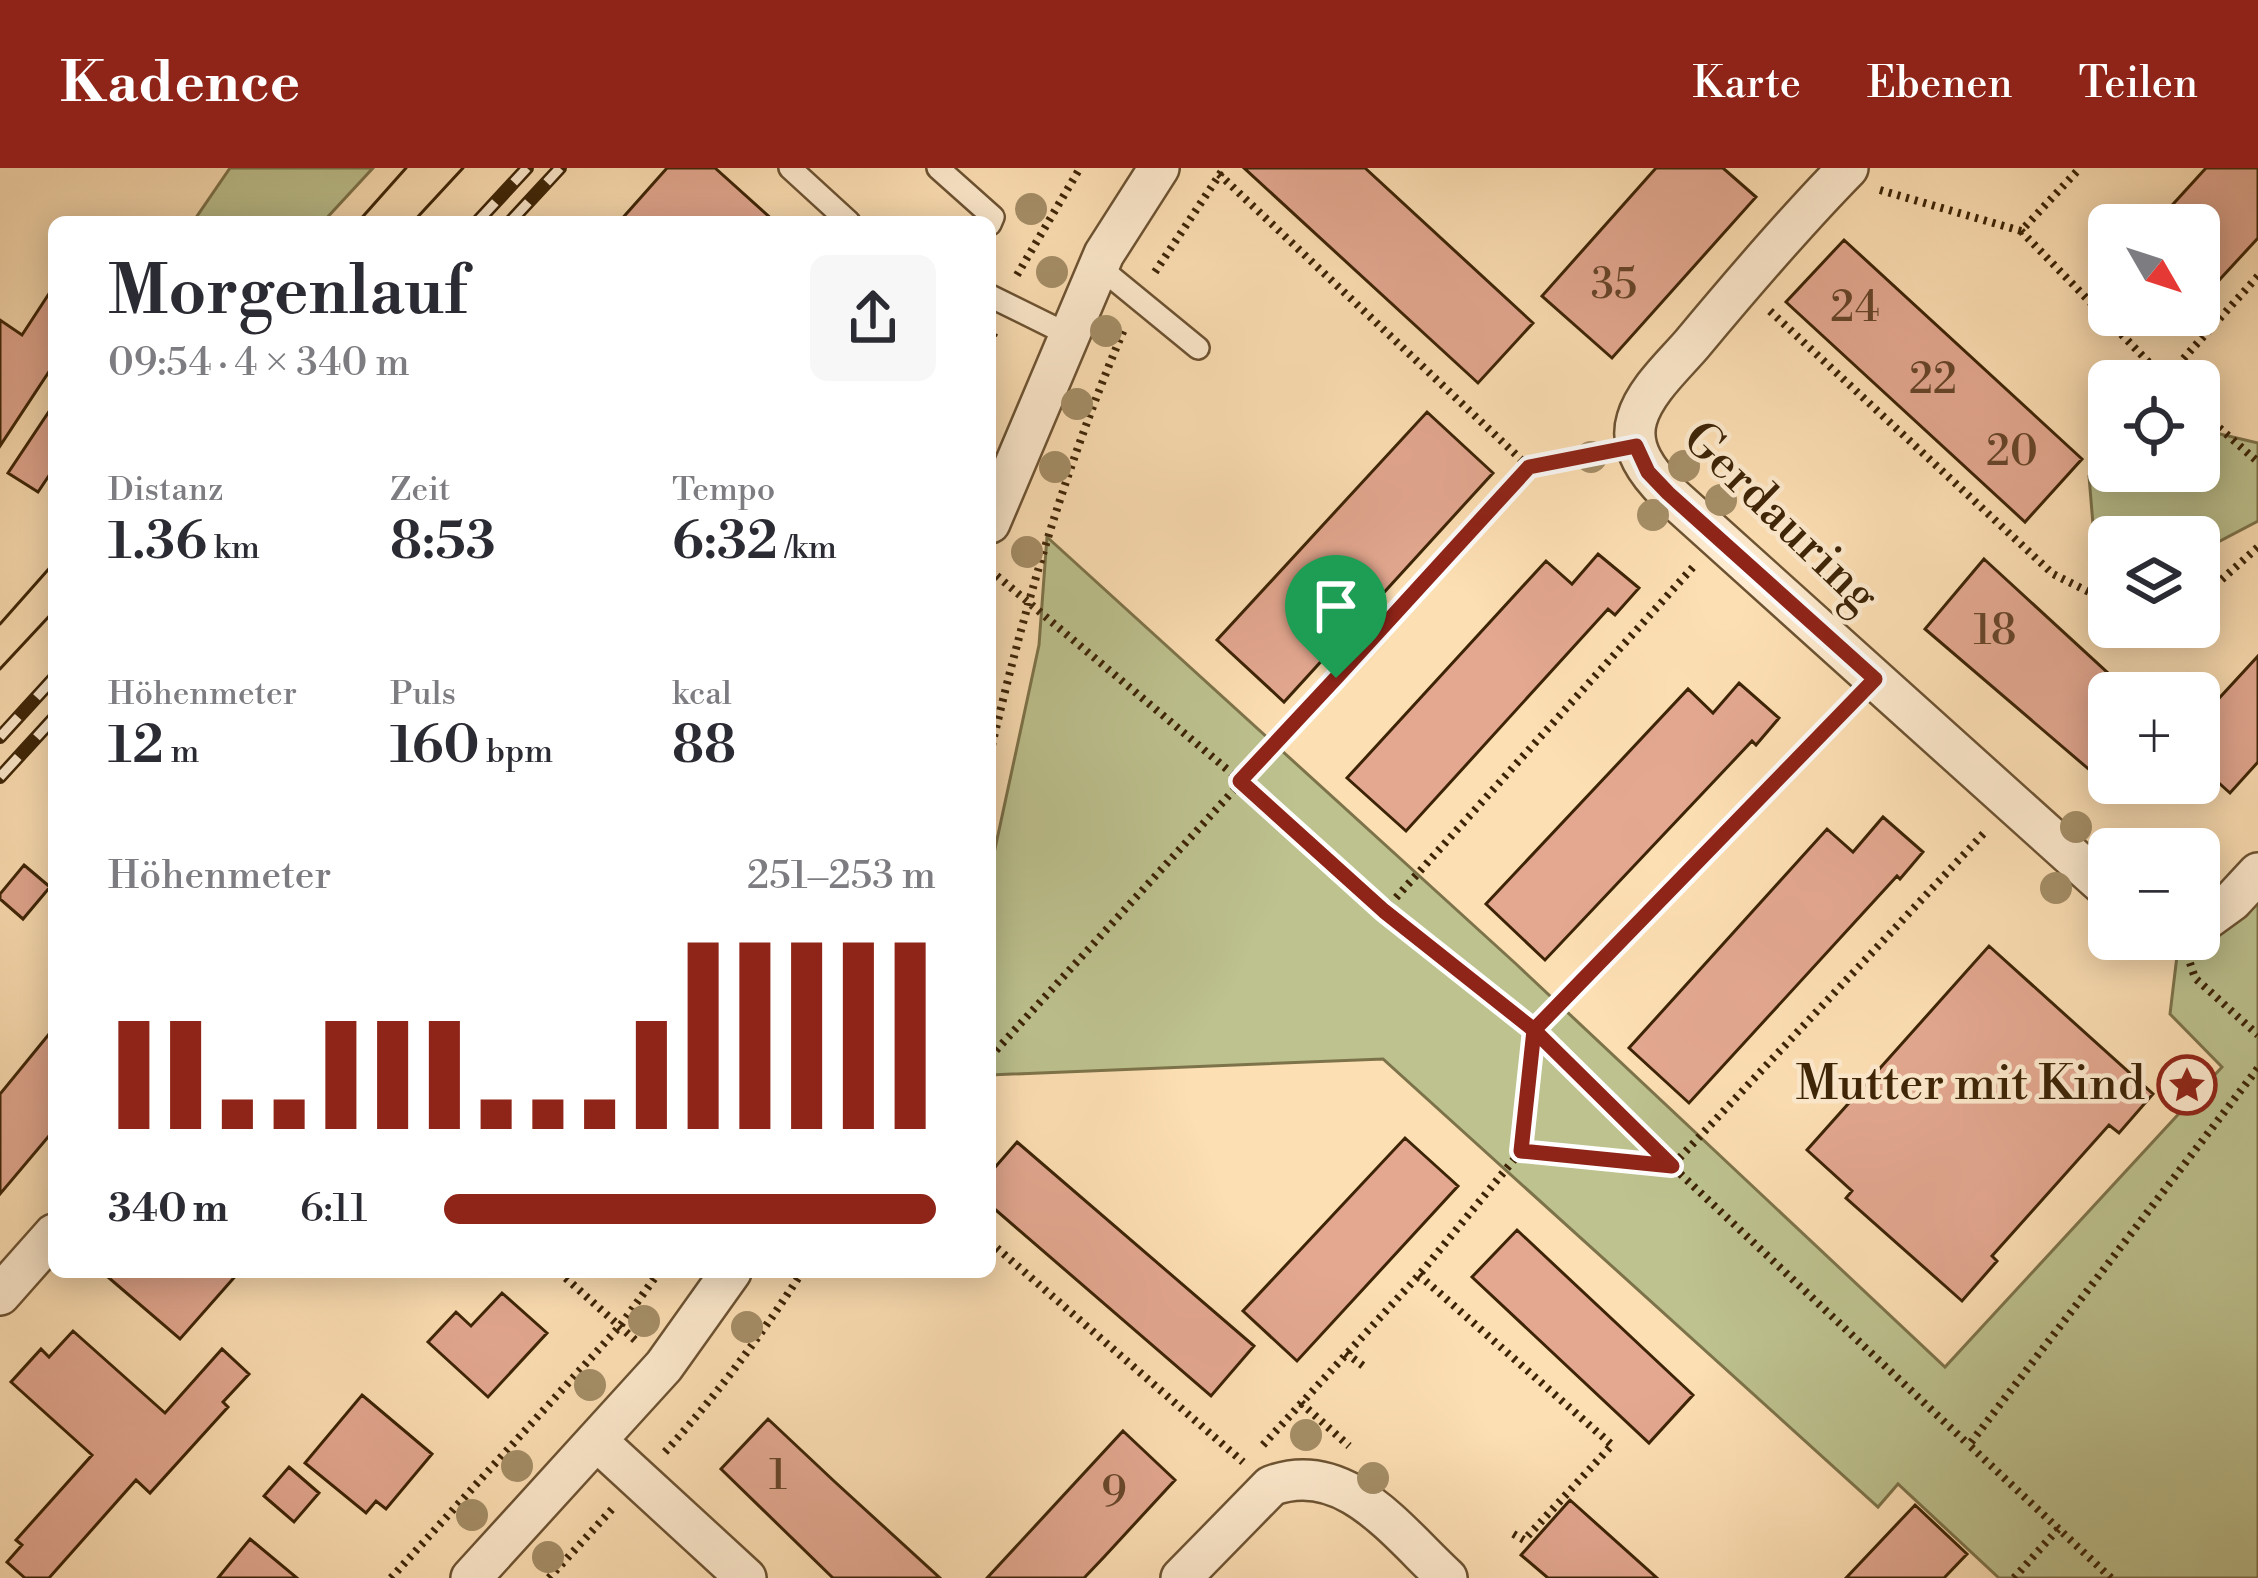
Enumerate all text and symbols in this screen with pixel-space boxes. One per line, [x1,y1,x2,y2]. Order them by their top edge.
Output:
text: Kadence [60,48,300,120]
text: Karte [1692,58,1801,111]
text: Ebenen [1867,58,2013,111]
text: Teilen [2079,58,2198,111]
north arrow [2088,204,2220,336]
map controls [2088,204,2220,960]
text: Morgenlauf [108,252,467,335]
button: share [810,255,936,381]
house number: 35 [1591,259,1637,312]
house number: 24 [1830,282,1880,335]
text: 09:54 · 4 × 340 m [108,339,410,388]
house number: 22 [1909,354,1957,407]
button: locate [2088,360,2220,492]
street label: Gerdauring [1669,410,1891,626]
house number: 20 [1986,426,2038,479]
text: Distanz [108,470,224,511]
text: Zeit [390,470,450,511]
text: Tempo [672,470,775,511]
text: 1.36 [108,511,207,575]
text: 8:53 [390,511,496,575]
text: 6:32 [672,511,778,575]
button: layers [2088,516,2220,648]
text: km [207,528,260,569]
text: /km [778,528,837,569]
pin [1285,555,1387,678]
icon: arrive [1303,573,1369,639]
house number: 18 [1973,605,2017,658]
button: + [2088,672,2220,804]
text: Höhenmeter [108,674,297,715]
text: Puls [390,674,456,715]
text: kcal [672,674,732,715]
text: 12 [108,715,164,779]
text: 160 [390,715,480,779]
text: 88 [672,715,736,779]
text: m [164,732,199,773]
text: bpm [480,732,553,773]
button: − [2088,828,2220,960]
text: Höhenmeter [108,852,331,901]
text: 251–253 m [747,852,936,901]
place icon: Mutter mit Kind [2156,1054,2218,1116]
place label: Mutter mit Kind [1796,1055,2145,1115]
text: 340 m [108,1185,228,1234]
text: 6:11 [300,1185,367,1234]
house number: 1 [769,1450,787,1503]
house number: 9 [1101,1467,1127,1520]

